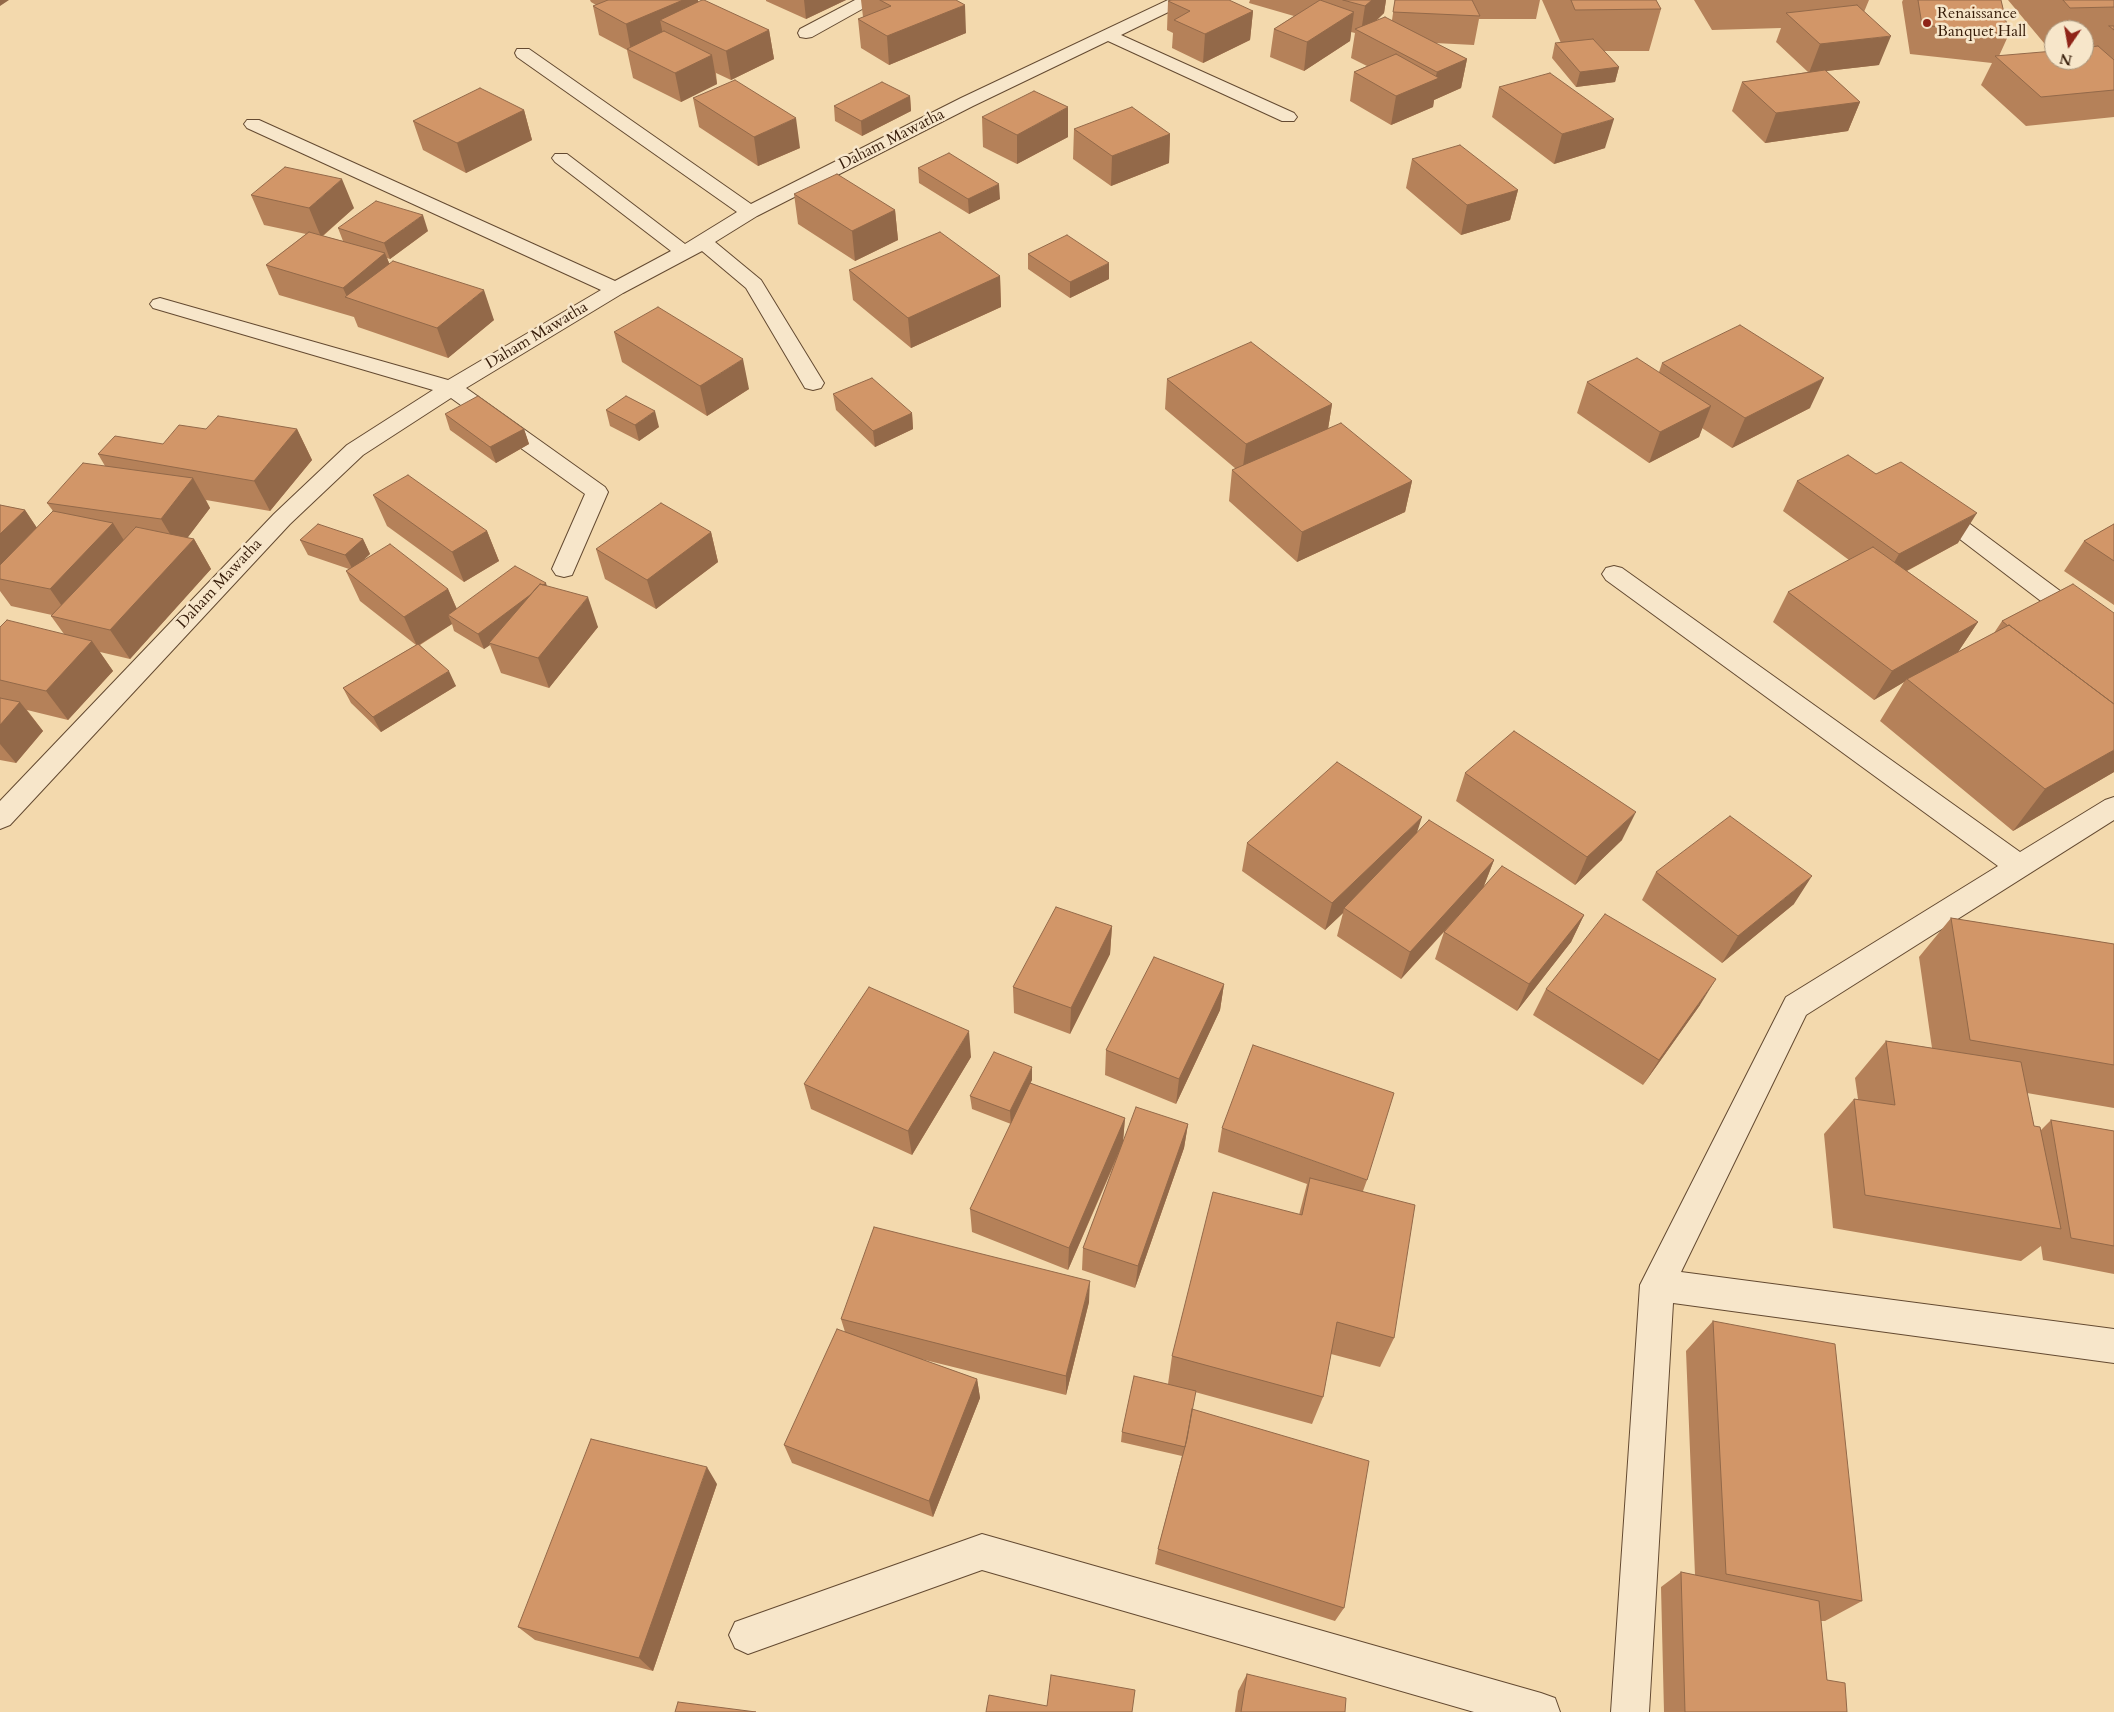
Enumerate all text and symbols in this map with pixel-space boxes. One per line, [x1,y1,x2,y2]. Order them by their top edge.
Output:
place label: Renaissance Banquet Hall [1937,4,2026,42]
marker: Renaissance Banquet Hall [1921,17,1933,29]
north arrow [2044,20,2094,70]
text: N [2058,49,2074,70]
street label: Daham Mawatha [836,105,948,175]
street label: Daham Mawatha [482,298,592,374]
street label: Daham Mawatha [173,535,267,633]

